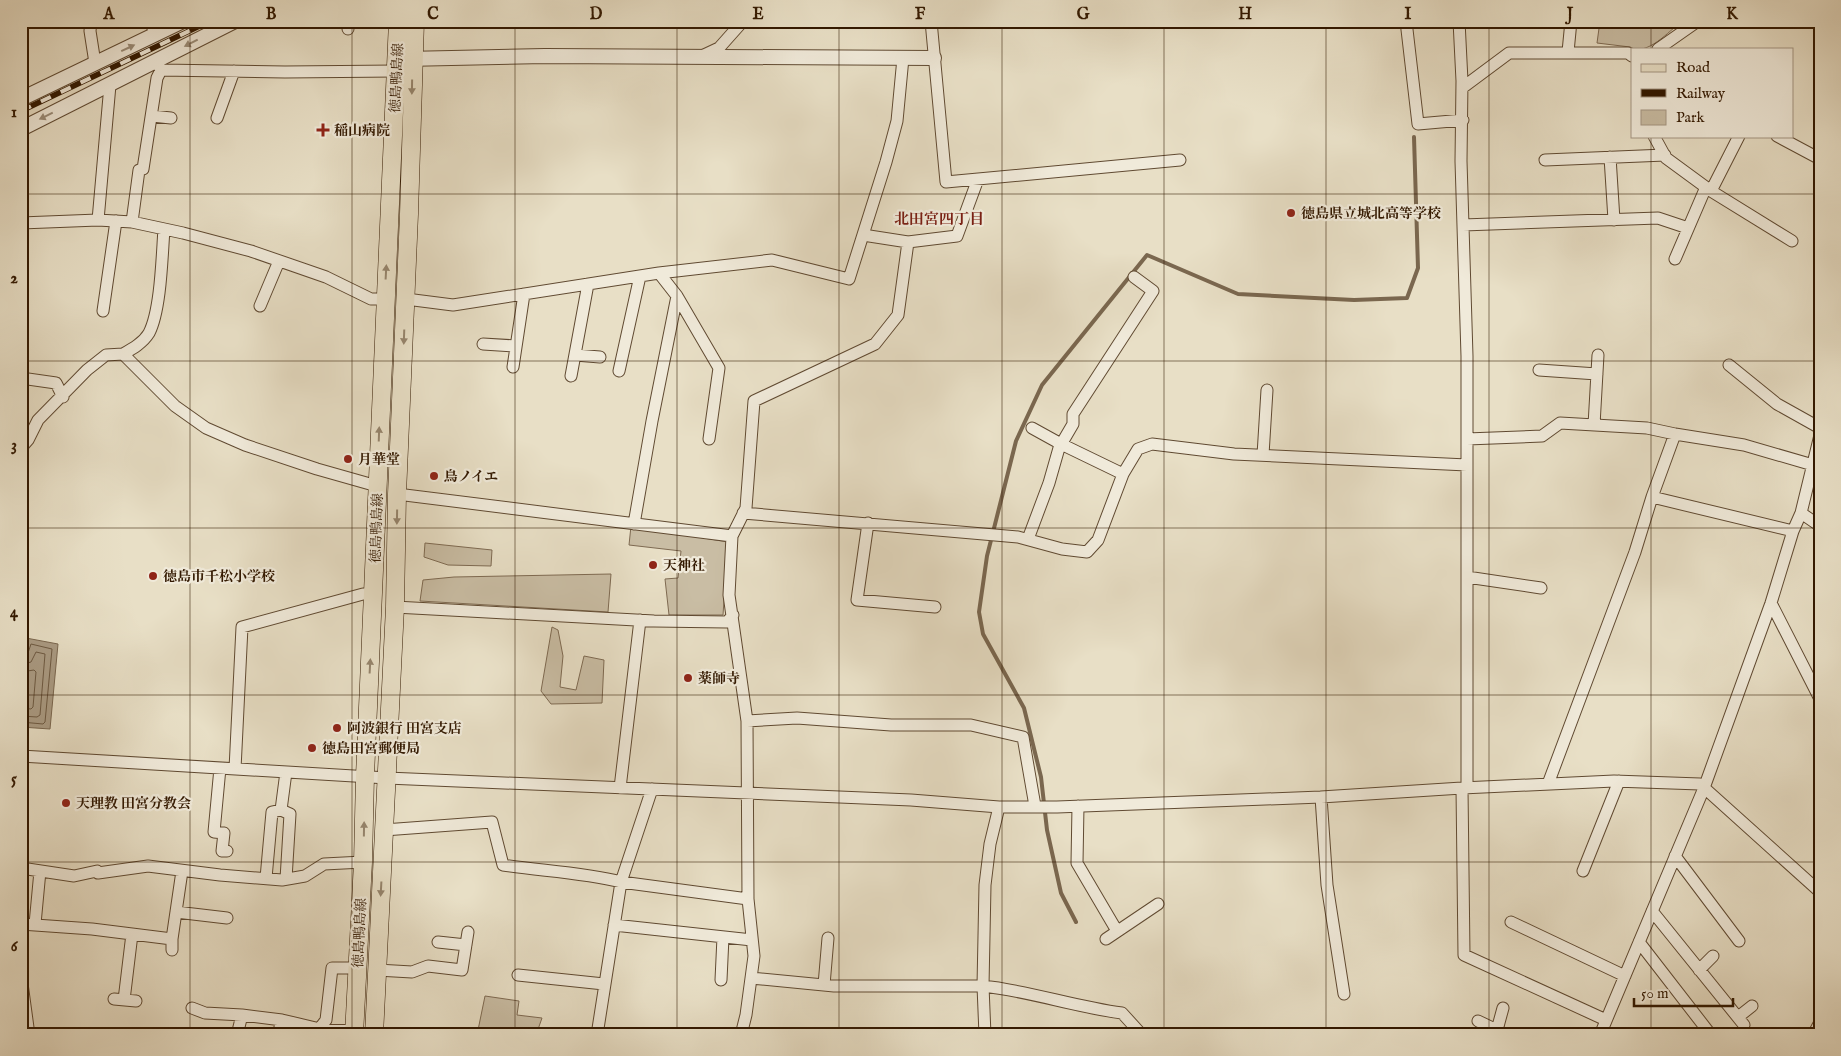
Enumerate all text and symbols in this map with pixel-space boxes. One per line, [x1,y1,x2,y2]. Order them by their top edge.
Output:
text: A [103,5,116,25]
text: B [266,5,277,25]
text: C [427,5,439,25]
text: D [590,5,603,25]
text: E [752,5,764,25]
text: F [915,5,926,25]
text: G [1077,5,1090,25]
text: H [1238,5,1252,25]
text: I [1405,5,1412,25]
text: J [1565,5,1574,25]
text: K [1726,5,1739,25]
one-way arrow [184,39,198,47]
one-way arrow [121,43,135,51]
street label: 徳島鴨島線 [386,43,408,113]
legend [1631,48,1794,138]
text: Road [1676,58,1711,77]
one-way arrow [408,80,416,96]
text: Railway [1676,84,1726,103]
text: 1 [11,103,17,123]
text: Park [1676,108,1706,127]
one-way arrow [39,113,53,121]
place label: 稲山病院 [334,122,390,140]
marker: 稲山病院 [316,123,330,137]
place label: 徳島県立城北高等学校 [1301,205,1441,223]
marker: 徳島県立城北高等学校 [1285,207,1297,219]
district label: 北田宮四丁目 [894,210,984,229]
one-way arrow [383,263,391,279]
text: 2 [10,269,18,289]
one-way arrow [400,330,408,346]
one-way arrow [375,426,383,442]
text: 3 [11,436,17,456]
place label: 月華堂 [358,451,400,469]
marker: 月華堂 [342,453,354,465]
place label: 鳥ノイエ [444,468,498,486]
marker: 鳥ノイエ [428,470,440,482]
street label: 徳島鴨島線 [367,493,387,563]
one-way arrow [393,509,401,525]
place label: 天神社 [663,557,705,575]
marker: 天神社 [647,559,659,571]
place label: 徳島市千松小学校 [163,568,275,586]
marker: 徳島市千松小学校 [147,570,159,582]
text: 4 [10,603,19,623]
one-way arrow [366,658,374,674]
place label: 薬師寺 [698,670,740,688]
marker: 薬師寺 [682,672,694,684]
place label: 阿波銀行 田宮支店 [347,720,462,738]
marker: 阿波銀行 田宮支店 [331,722,343,734]
place label: 徳島田宮郵便局 [322,740,420,758]
marker: 徳島田宮郵便局 [306,742,318,754]
text: 5 [11,770,17,790]
place label: 天理教 田宮分教会 [76,795,191,813]
marker: 天理教 田宮分教会 [60,797,72,809]
one-way arrow [360,820,368,836]
one-way arrow [377,882,385,898]
street label: 徳島鴨島線 [349,898,371,968]
text: 6 [11,937,19,957]
scale bar [1634,976,1732,1008]
text: 50 m [1641,984,1669,1003]

